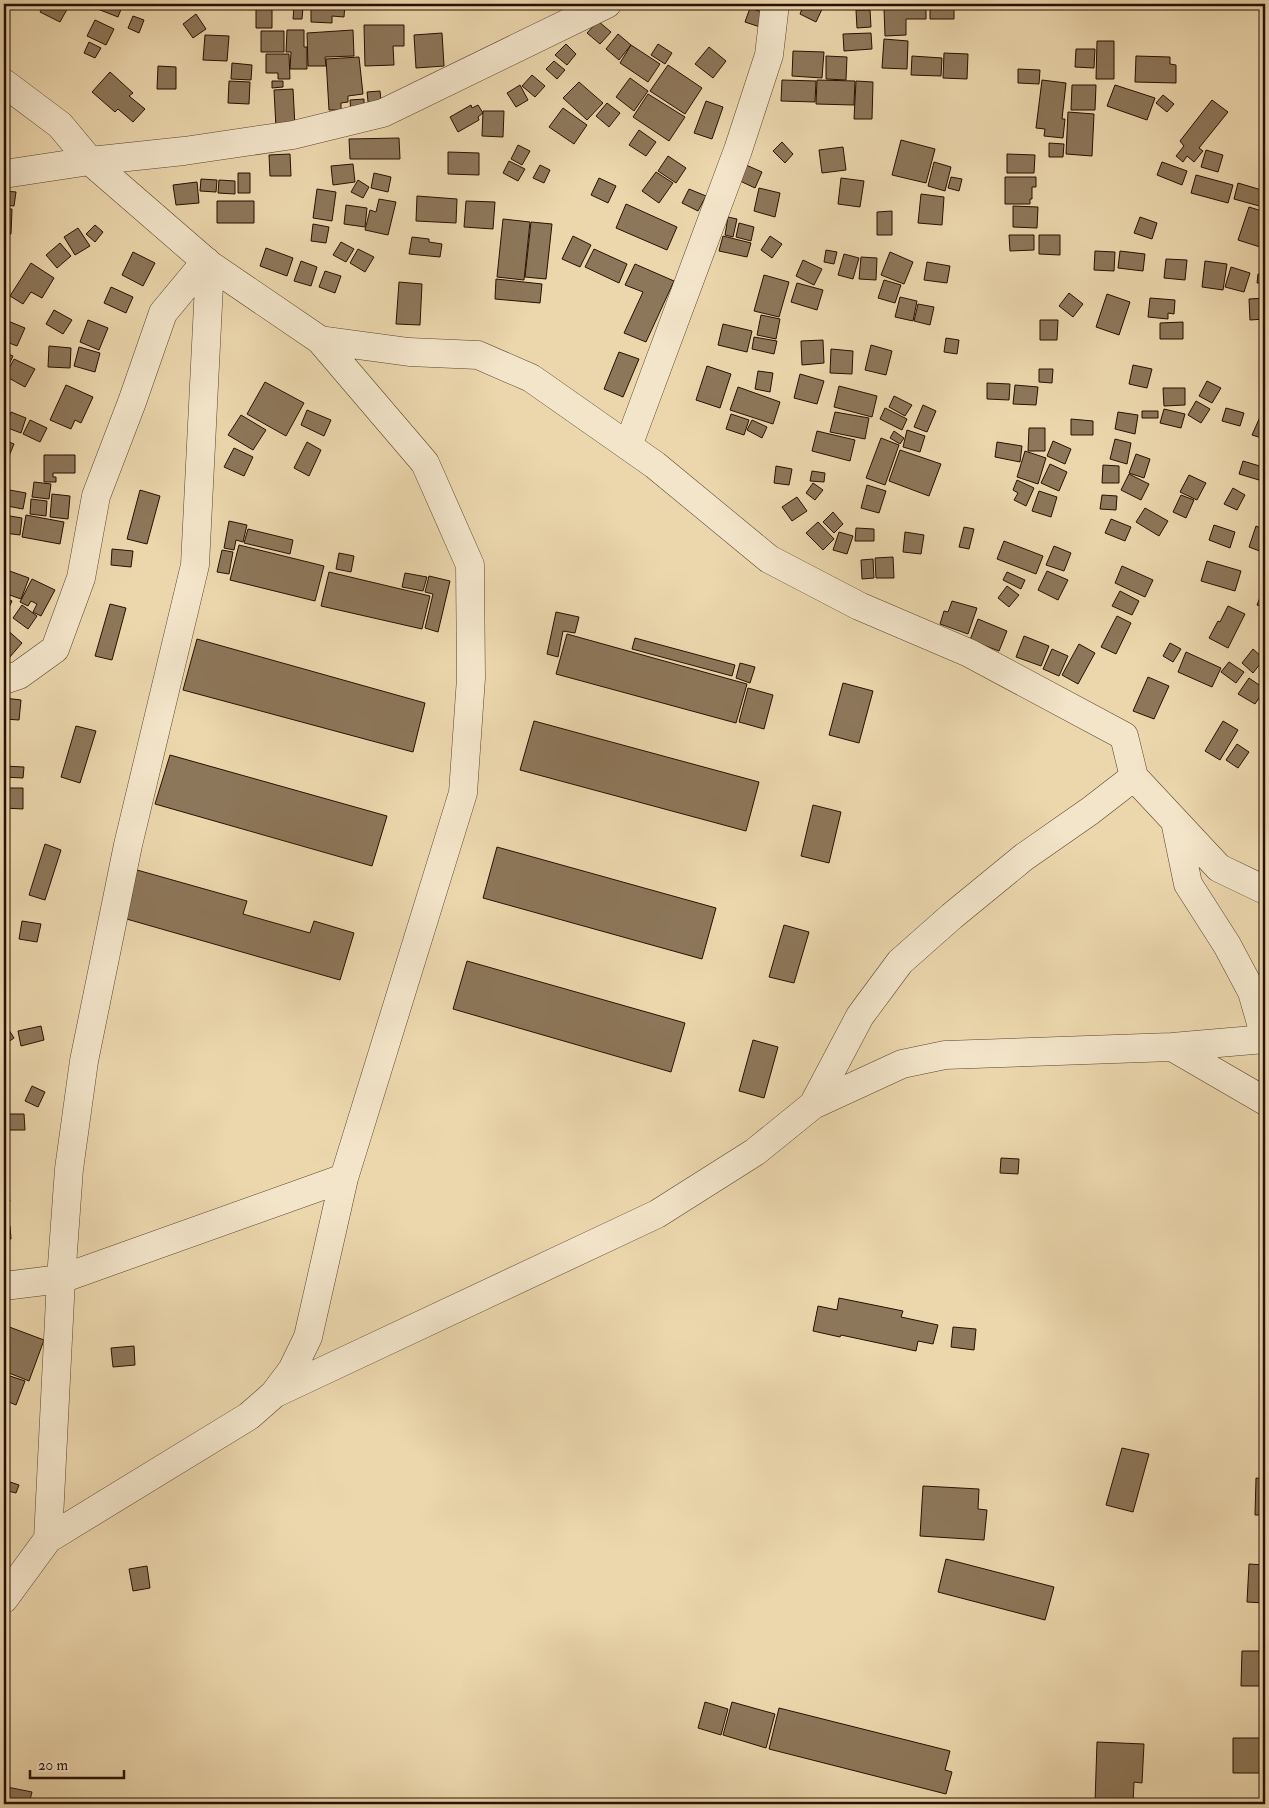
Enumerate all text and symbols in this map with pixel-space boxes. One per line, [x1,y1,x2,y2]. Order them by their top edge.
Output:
scale bar [30,1748,124,1780]
text: 20 m [38,1756,68,1775]

